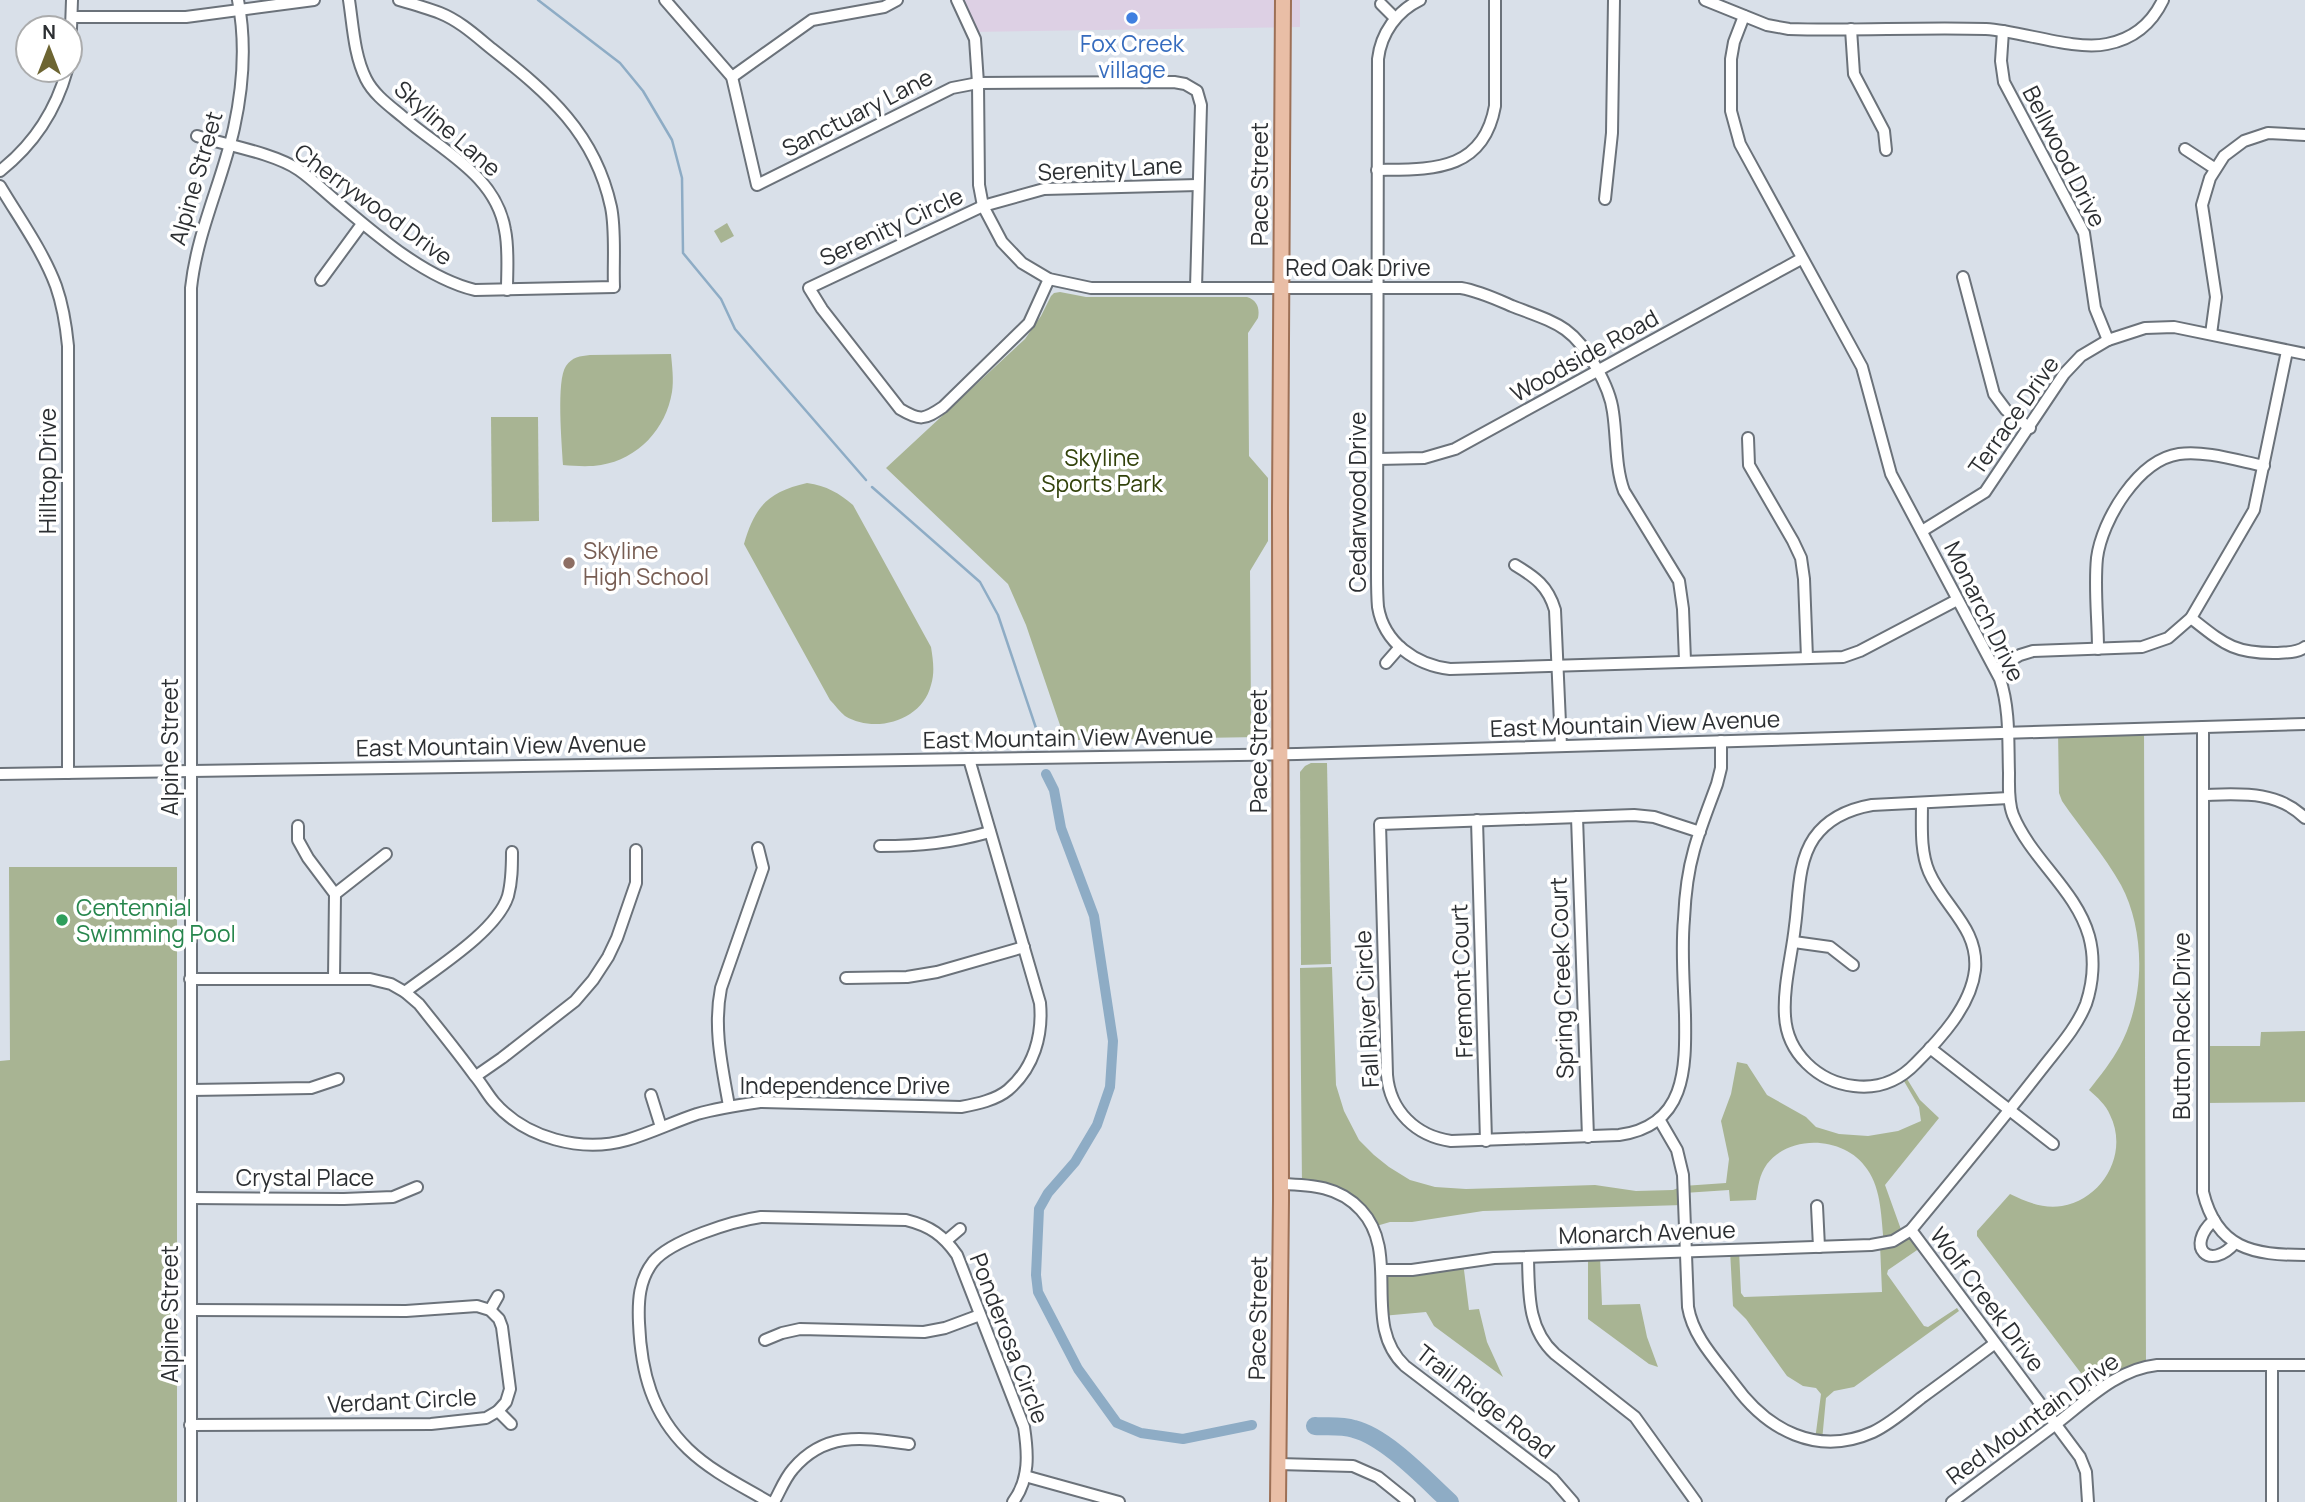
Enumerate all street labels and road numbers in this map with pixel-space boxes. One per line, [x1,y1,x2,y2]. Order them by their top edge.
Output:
street label: Sanctuary Lane [776,60,938,164]
street label: Skyline Lane [388,73,508,183]
street label: Bellwood Drive [2016,80,2114,232]
street label: Alpine Street [161,107,229,249]
street label: Pace Street [1243,122,1275,246]
street label: Cherrywood Drive [288,136,460,272]
street label: Serenity Lane [1037,148,1183,188]
street label: Serenity Circle [814,179,968,273]
street label: Red Oak Drive [1285,251,1431,283]
street label: Woodside Road [1504,301,1664,409]
street label: Terrace Drive [1960,349,2066,481]
street label: Hilltop Drive [31,408,63,534]
street label: Cedarwood Drive [1341,412,1373,593]
street label: Monarch Drive [1937,536,2033,686]
street label: Alpine Street [153,678,185,816]
street label: Pace Street [1242,689,1274,813]
street label: East Mountain View Avenue [1489,702,1781,744]
street label: East Mountain View Avenue [923,718,1213,756]
street label: East Mountain View Avenue [356,726,646,764]
street label: Spring Creek Court [1541,877,1581,1079]
street label: Fremont Court [1442,903,1480,1059]
street label: Fall River Circle [1346,929,1386,1089]
street label: Button Rock Drive [2165,932,2197,1120]
street label: Independence Drive [740,1069,950,1101]
street label: Crystal Place [236,1161,374,1193]
street label: Monarch Avenue [1558,1213,1736,1251]
street label: Wolf Creek Drive [1923,1220,2053,1378]
street label: Alpine Street [153,1245,185,1383]
street label: Ponderosa Circle [963,1248,1057,1428]
street label: Pace Street [1240,1256,1274,1380]
street label: Trail Ridge Road [1410,1337,1562,1465]
street label: Red Mountain Drive [1939,1345,2125,1491]
street label: Verdant Circle [327,1380,477,1420]

